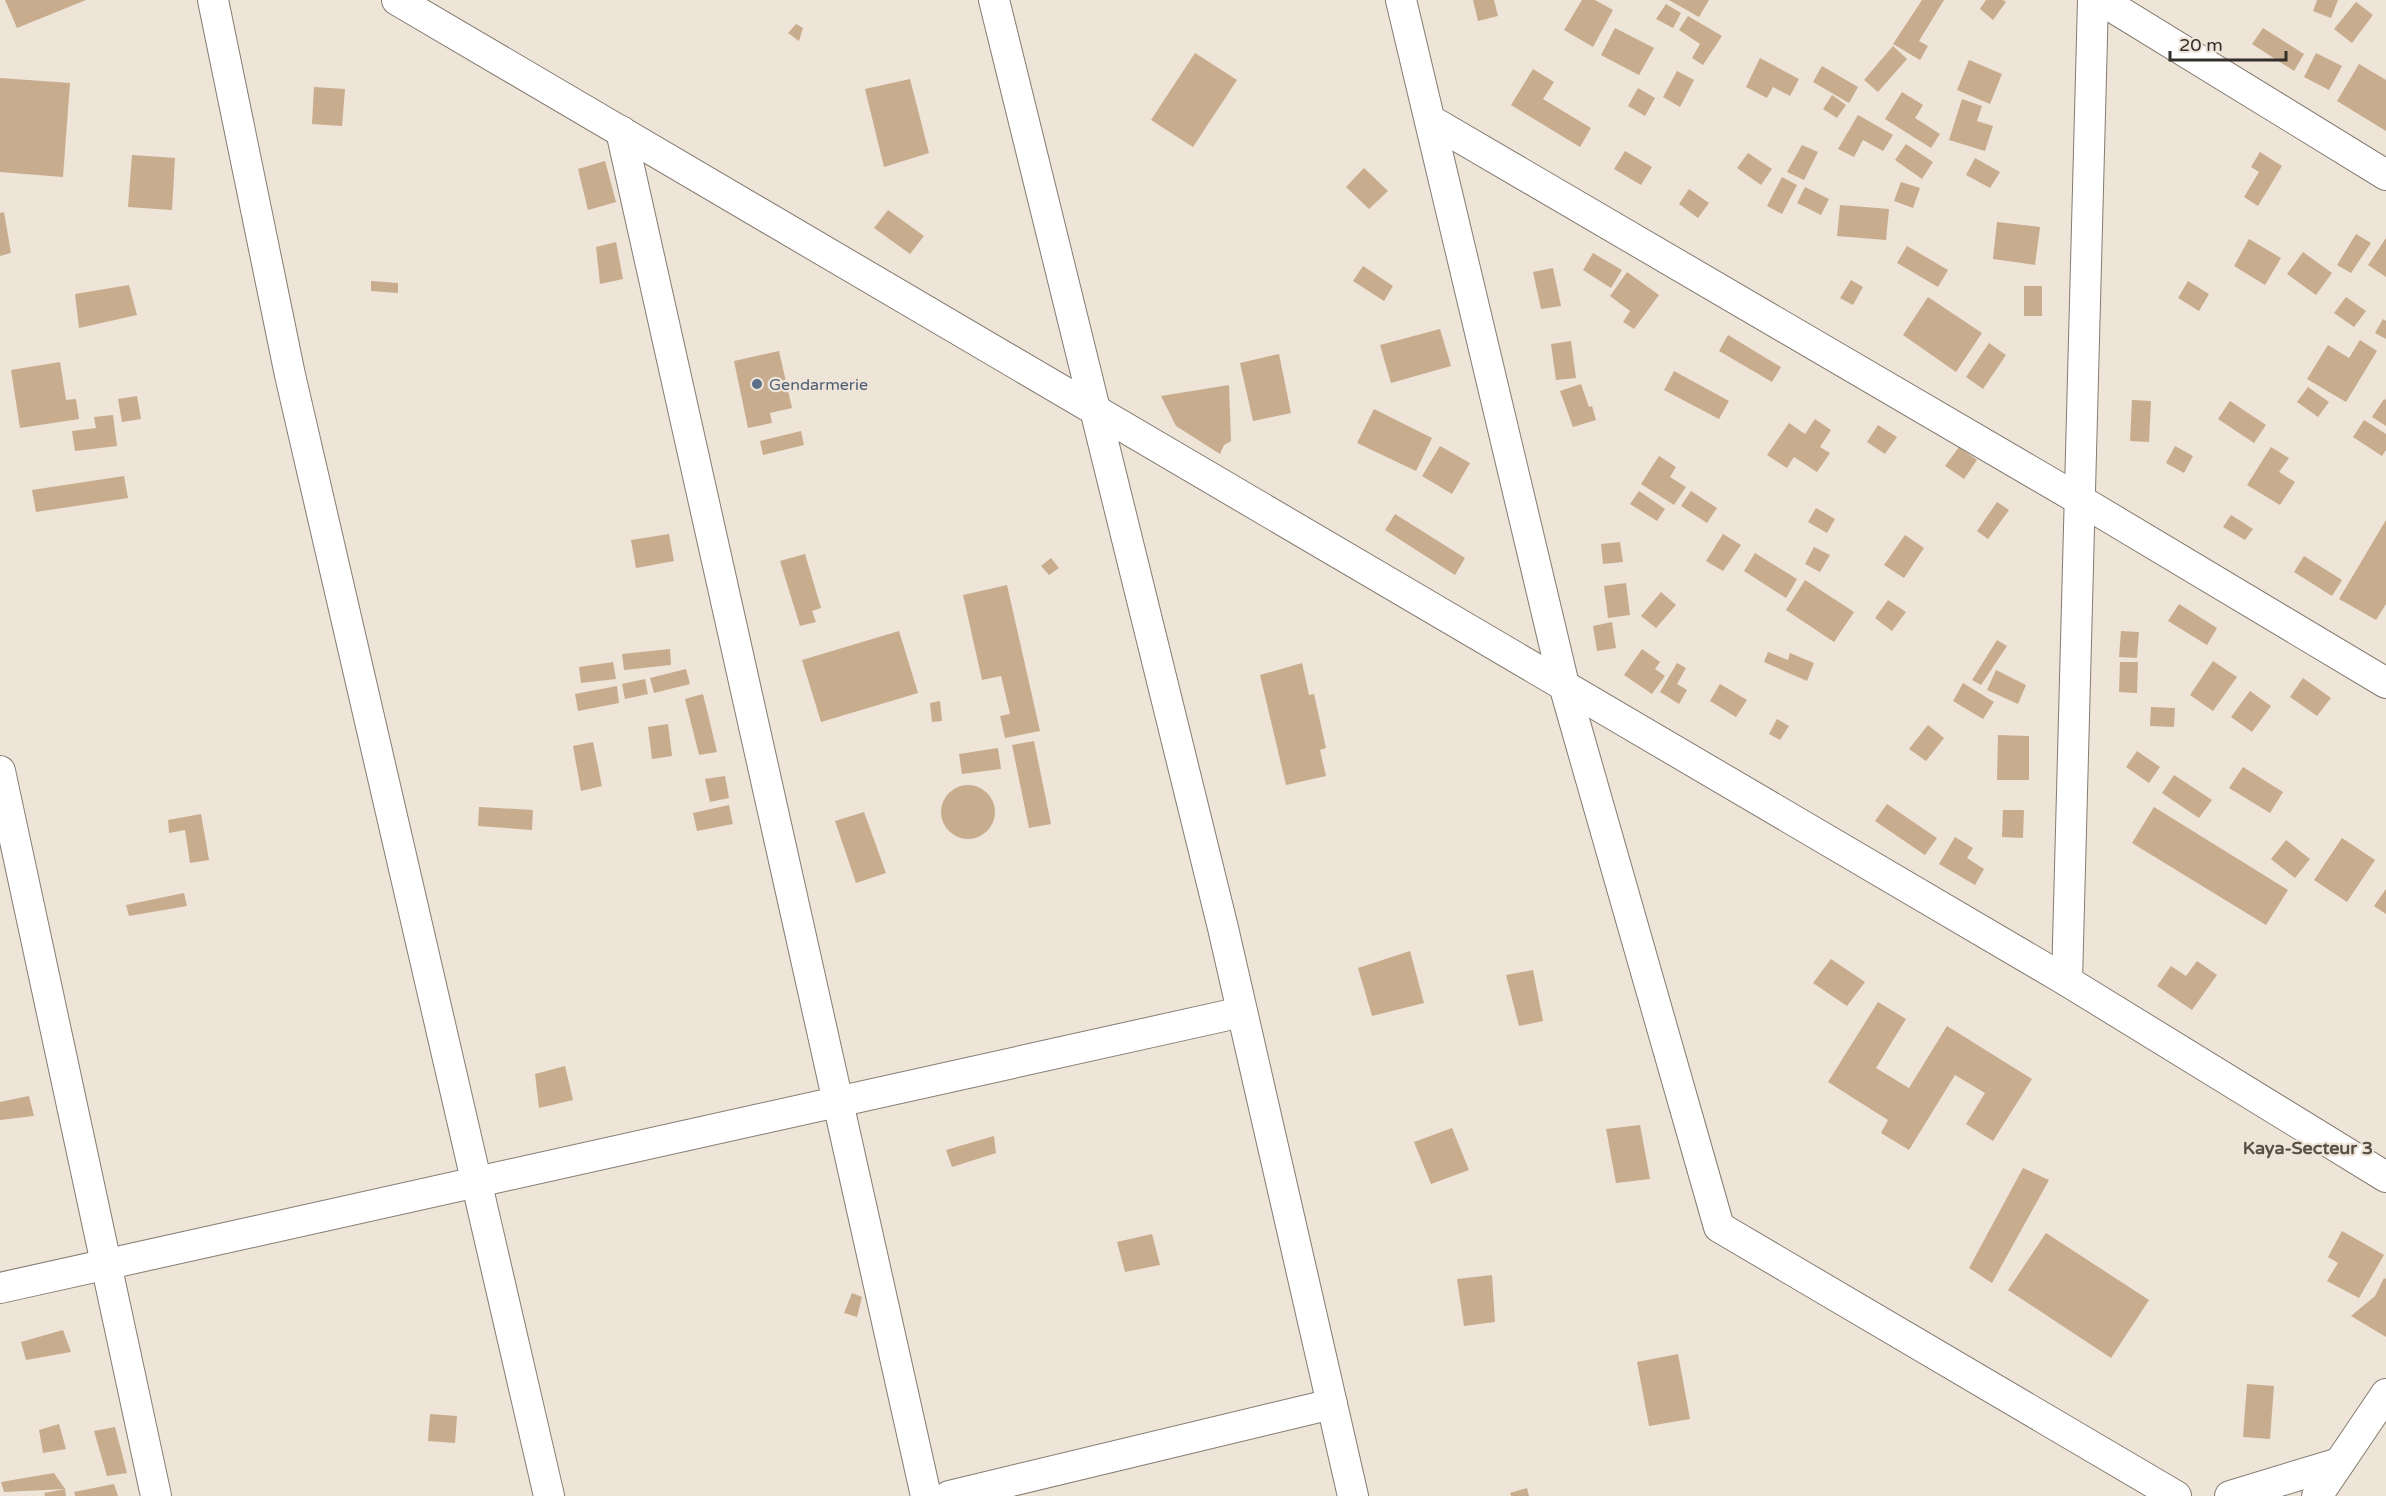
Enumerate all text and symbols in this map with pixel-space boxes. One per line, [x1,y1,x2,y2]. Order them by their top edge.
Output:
scale bar [2170,24,2286,62]
text: 20 m [2179,34,2223,56]
place label: Gendarmerie [769,375,868,395]
marker: Gendarmerie [750,377,764,391]
district label: Kaya-Secteur 3 [2243,1137,2373,1159]

